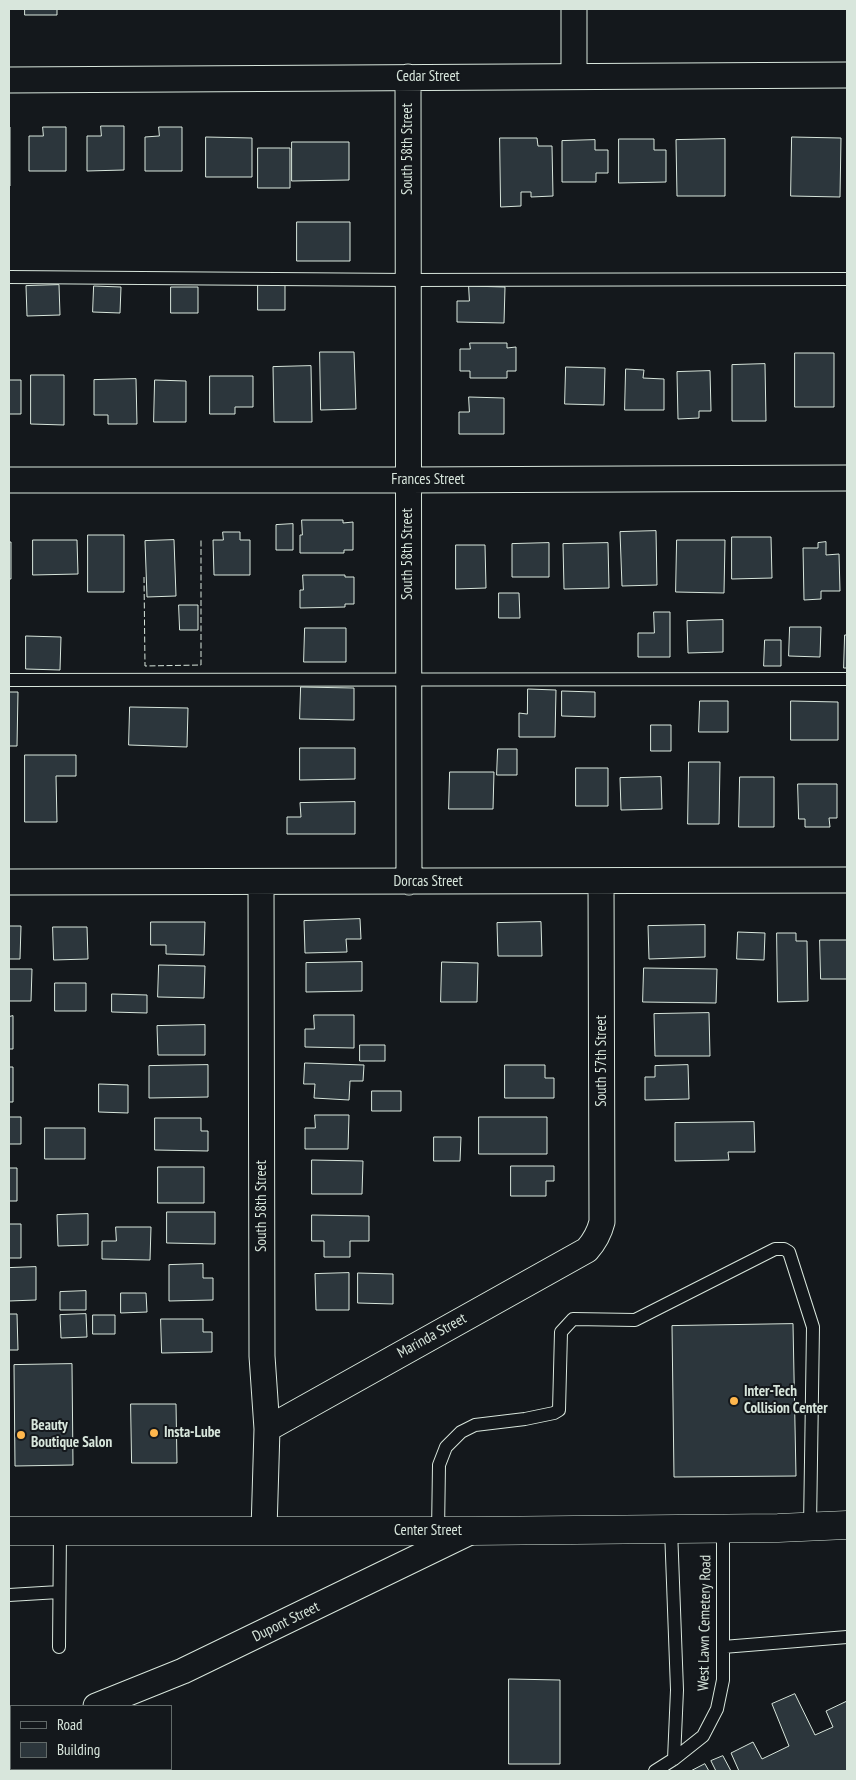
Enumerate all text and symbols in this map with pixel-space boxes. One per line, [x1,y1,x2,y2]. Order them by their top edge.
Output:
street label: Cedar Street [396,68,460,86]
street label: South 58th Street [399,103,417,195]
street label: Frances Street [391,471,465,489]
street label: South 58th Street [399,508,417,600]
street label: Dorcas Street [393,873,463,891]
street label: South 57th Street [593,1015,611,1107]
street label: South 58th Street [253,1160,271,1252]
street label: Marinda Street [394,1310,470,1362]
place label: Inter-Tech Collision Center [744,1383,828,1418]
marker: Inter-Tech Collision Center [728,1395,740,1407]
place label: Beauty Boutique Salon [31,1417,112,1452]
place label: Insta-Lube [164,1424,221,1442]
marker: Insta-Lube [148,1427,160,1439]
marker: Beauty Boutique Salon [15,1429,27,1441]
street label: Center Street [394,1522,462,1540]
street label: West Lawn Cemetery Road [695,1555,715,1691]
street label: Dupont Street [250,1598,322,1646]
legend [10,1705,172,1770]
text: Road [57,1715,83,1734]
text: Building [57,1740,100,1759]

